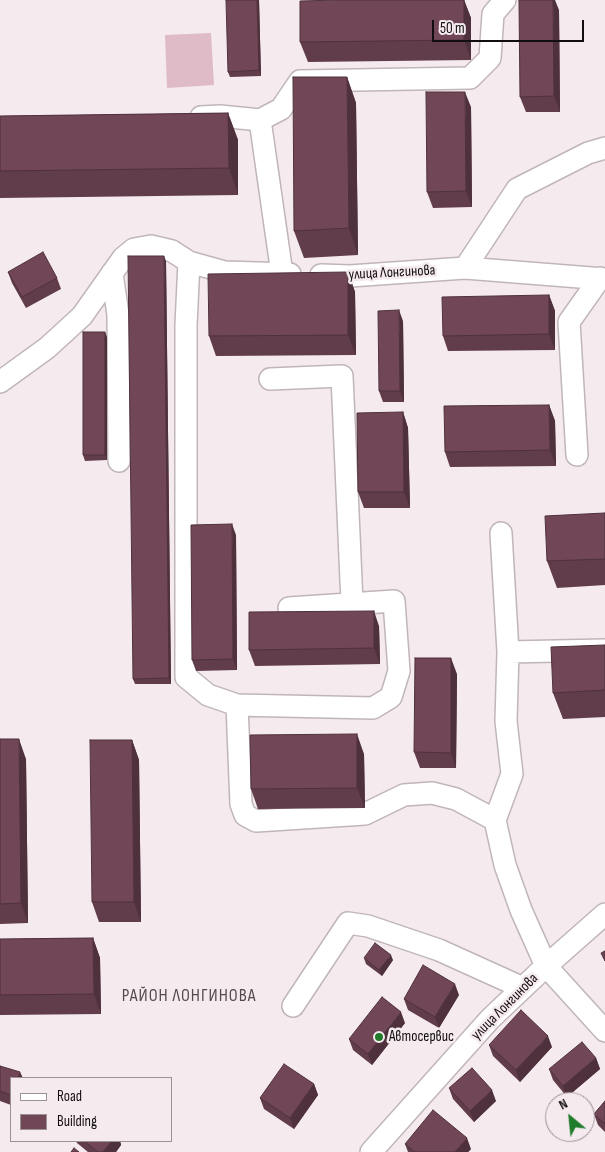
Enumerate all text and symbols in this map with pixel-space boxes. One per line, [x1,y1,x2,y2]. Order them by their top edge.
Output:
scale bar [435,10,588,42]
text: 50 m [440,19,465,38]
street label: улица Лонгинова [348,262,436,284]
street label: улица Лонгинова [468,970,542,1044]
district label: РАЙОН ЛОНГИНОВА [120,985,258,1007]
place label: Автосервис [389,1028,454,1046]
marker: Автосервис [373,1031,385,1043]
legend [10,1077,172,1142]
text: Road [57,1087,82,1106]
north arrow [545,1092,595,1142]
text: N [556,1095,570,1113]
text: Building [57,1112,97,1131]

